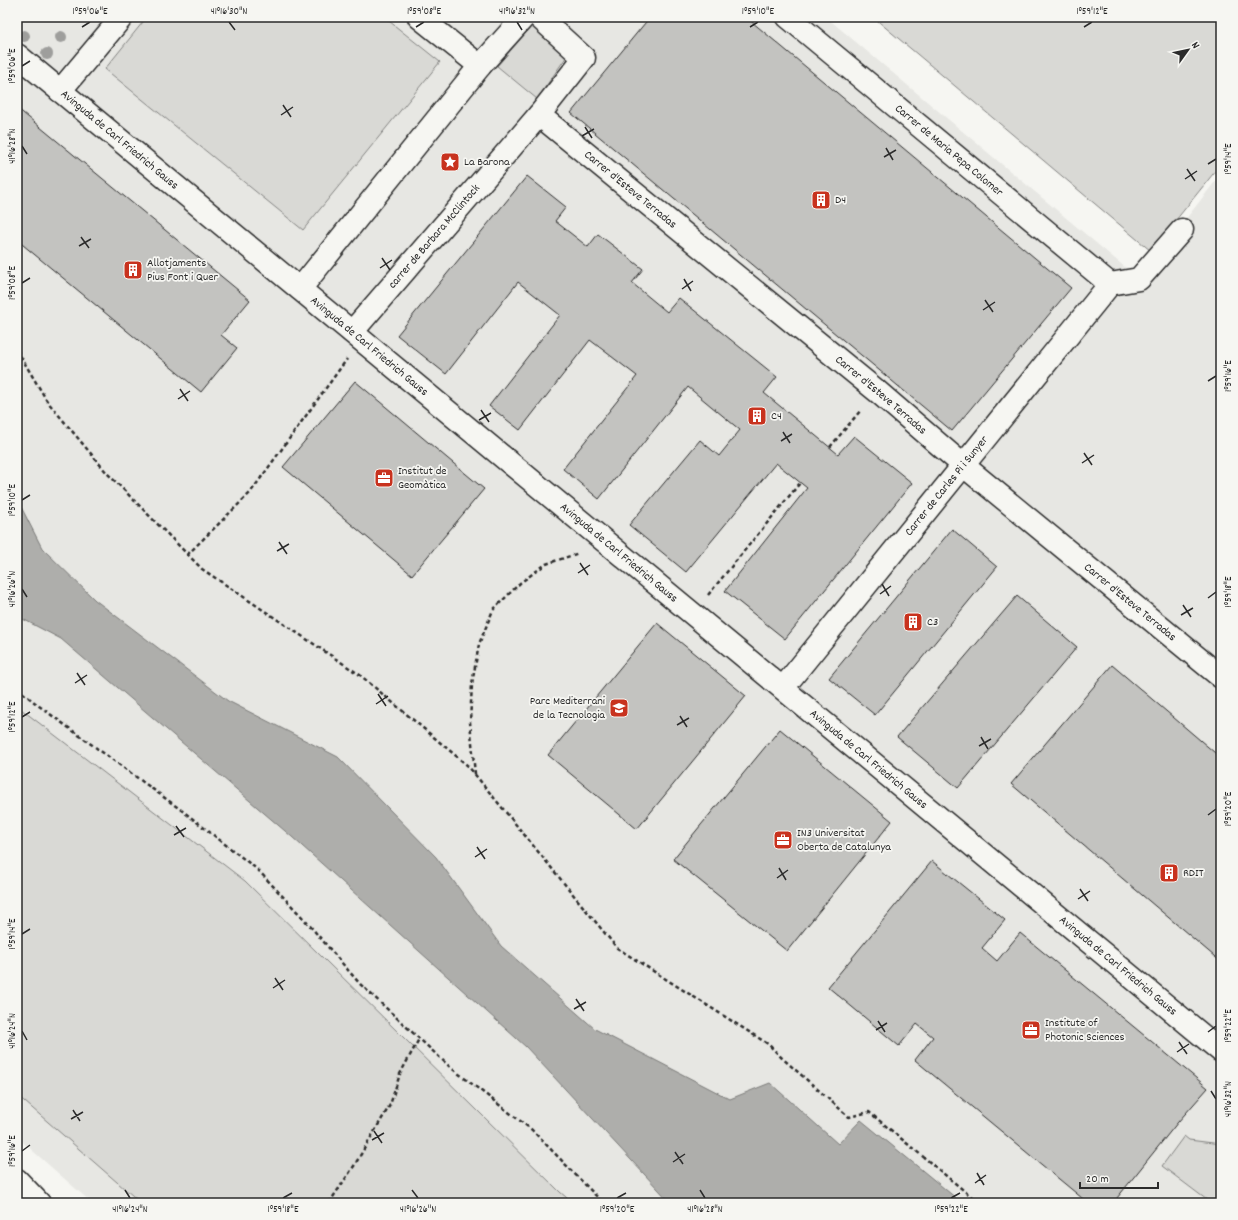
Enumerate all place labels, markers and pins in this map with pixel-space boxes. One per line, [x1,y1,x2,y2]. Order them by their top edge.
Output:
place icon: La Barona [439,151,461,173]
place label: La Barona [464,154,510,171]
building icon: D4 [810,189,832,211]
place label: D4 [835,192,846,209]
place label: Allotjaments Pius Font i Quer [147,255,218,286]
building icon: Allotjaments Pius Font i Quer [122,259,144,281]
building icon: C4 [746,405,768,427]
place label: C4 [771,408,782,425]
place label: Institut de Geomàtica [398,463,447,494]
office icon: Institut de Geomàtica [373,467,395,489]
building icon: C3 [902,611,924,633]
place label: C3 [927,614,938,631]
place label: Parc Mediterrani de la Tecnologia [530,693,605,724]
school or university icon: Parc Mediterrani de la Tecnologia [608,697,630,719]
place label: IN3 Universitat Oberta de Catalunya [797,825,891,856]
office icon: IN3 Universitat Oberta de Catalunya [772,829,794,851]
building icon: RDIT [1158,862,1180,884]
place label: RDIT [1183,865,1204,882]
place label: Institute of Photonic Sciences [1045,1015,1125,1046]
office icon: Institute of Photonic Sciences [1020,1019,1042,1041]

